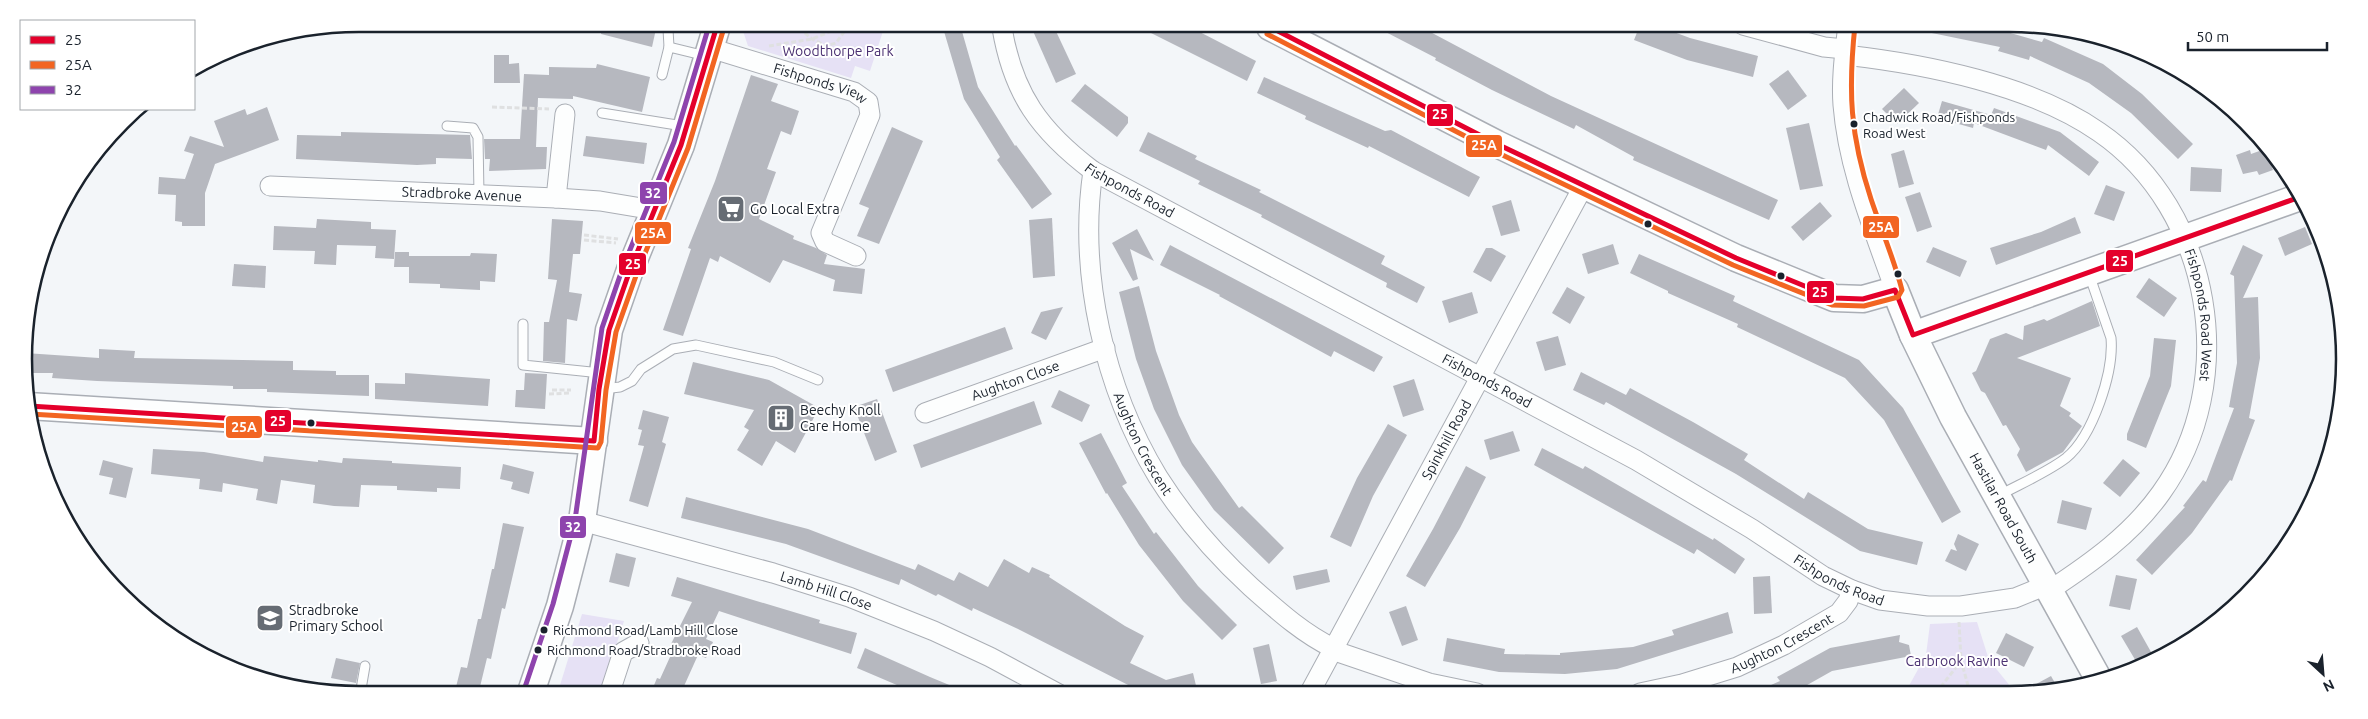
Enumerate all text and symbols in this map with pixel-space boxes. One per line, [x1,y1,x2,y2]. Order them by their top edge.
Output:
legend [20,20,195,110]
scale bar [2188,20,2327,52]
text: 50 m [2196,28,2229,45]
text: 25 [65,31,82,48]
park label: Woodthorpe Park [782,43,894,59]
text: 25A [65,56,92,73]
street label: Fishponds View [772,60,871,107]
text: 32 [65,81,82,98]
line badge: 25 [1426,103,1454,127]
text: 25 [1432,106,1448,122]
place label: Chadwick Road/Fishponds Road West [1863,110,2016,140]
marker: Chadwick Road/Fishponds Road West [1849,119,1859,129]
line badge: 25A [1465,134,1503,158]
text: 25A [1471,137,1497,153]
street label: Fishponds Road [1082,160,1177,221]
line badge: 32 [639,181,668,205]
street label: Stradbroke Avenue [401,184,522,205]
text: 32 [645,185,661,201]
supermarket icon: Go Local Extra [716,194,746,224]
place label: Go Local Extra [750,201,840,217]
line badge: 25A [1862,215,1900,239]
unlabelled marker [1643,219,1653,229]
text: 25A [1868,219,1894,235]
line badge: 25A [634,221,672,245]
text: 25A [640,225,666,241]
street label: Fishponds Road West [2182,246,2215,383]
line badge: 25 [2105,249,2134,273]
line badge: 25 [618,252,647,276]
text: 25 [2112,253,2128,269]
text: 25 [625,256,641,272]
unlabelled marker [1893,269,1903,279]
unlabelled marker [1776,271,1786,281]
line badge: 25 [1806,280,1835,304]
text: 25 [1812,284,1828,300]
street label: Fishponds Road [1440,350,1535,411]
street label: Aughton Close [969,357,1061,404]
street label: Aughton Crescent [1110,390,1176,499]
street label: Spinkhill Road [1418,397,1474,482]
place label: Beechy Knoll Care Home [800,402,881,434]
building icon: Beechy Knoll Care Home [766,403,796,433]
line badge: 25 [264,409,292,433]
text: 25 [270,413,286,429]
line badge: 25A [225,415,263,439]
unlabelled marker [306,418,316,428]
text: 25A [231,419,257,435]
street label: Hastilar Road South [1966,450,2041,566]
line badge: 32 [559,515,587,539]
text: 32 [565,519,581,535]
street label: Fishponds Road [1791,551,1886,609]
street label: Lamb Hill Close [778,568,875,613]
place label: Stradbroke Primary School [289,602,383,634]
school or university icon: Stradbroke Primary School [255,603,285,633]
street label: Aughton Crescent [1729,610,1836,676]
place label: Richmond Road/Lamb Hill Close [553,623,738,637]
marker: Richmond Road/Lamb Hill Close [539,625,549,635]
place label: Richmond Road/Stradbroke Road [547,643,741,657]
marker: Richmond Road/Stradbroke Road [533,645,543,655]
north arrow [2298,649,2348,699]
park label: Carbrook Ravine [1905,653,2009,669]
text: N [2320,676,2337,695]

